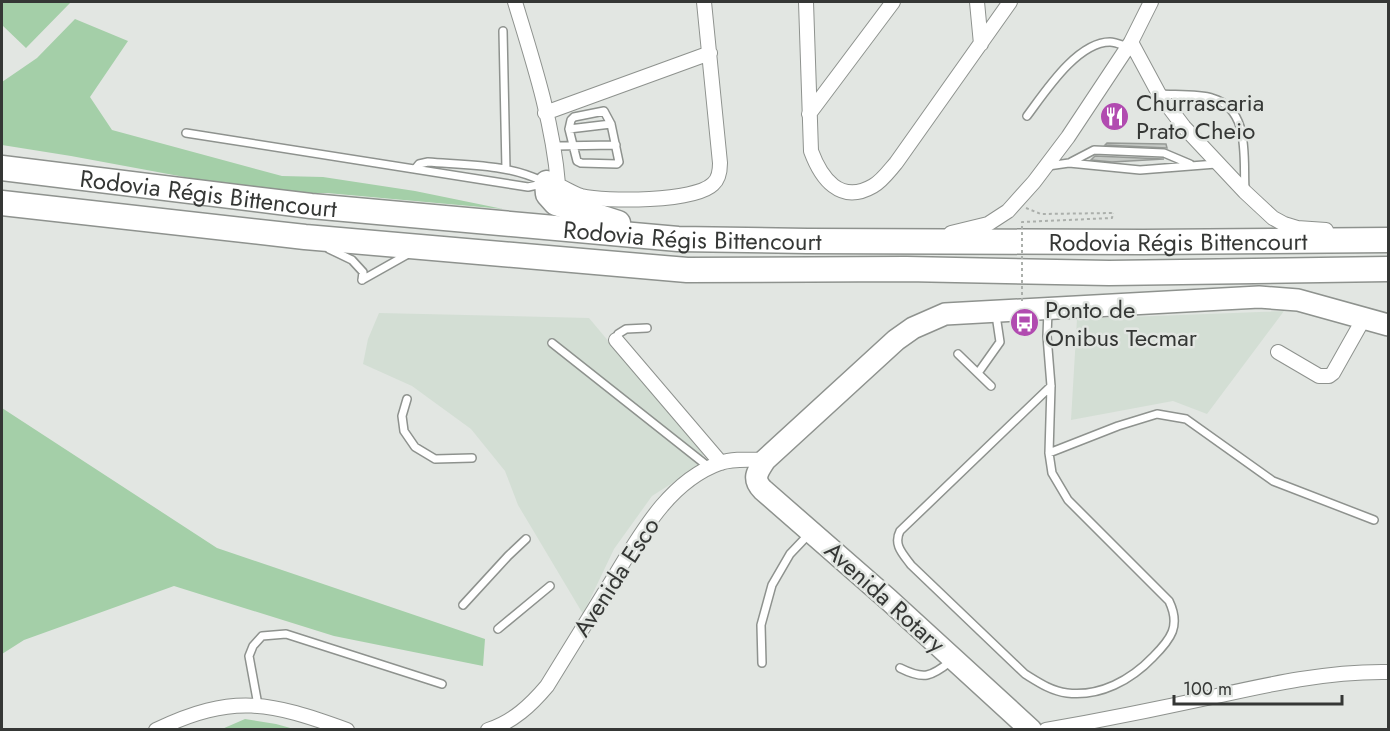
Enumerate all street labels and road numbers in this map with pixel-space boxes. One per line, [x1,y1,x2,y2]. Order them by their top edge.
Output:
street label: Rodovia Régis Bittencourt [78,160,339,226]
street label: Rodovia Régis Bittencourt [562,211,822,259]
street label: Rodovia Régis Bittencourt [1049,223,1308,260]
street label: Avenida Esco [564,510,668,644]
street label: Avenida Rotary [817,533,953,661]

